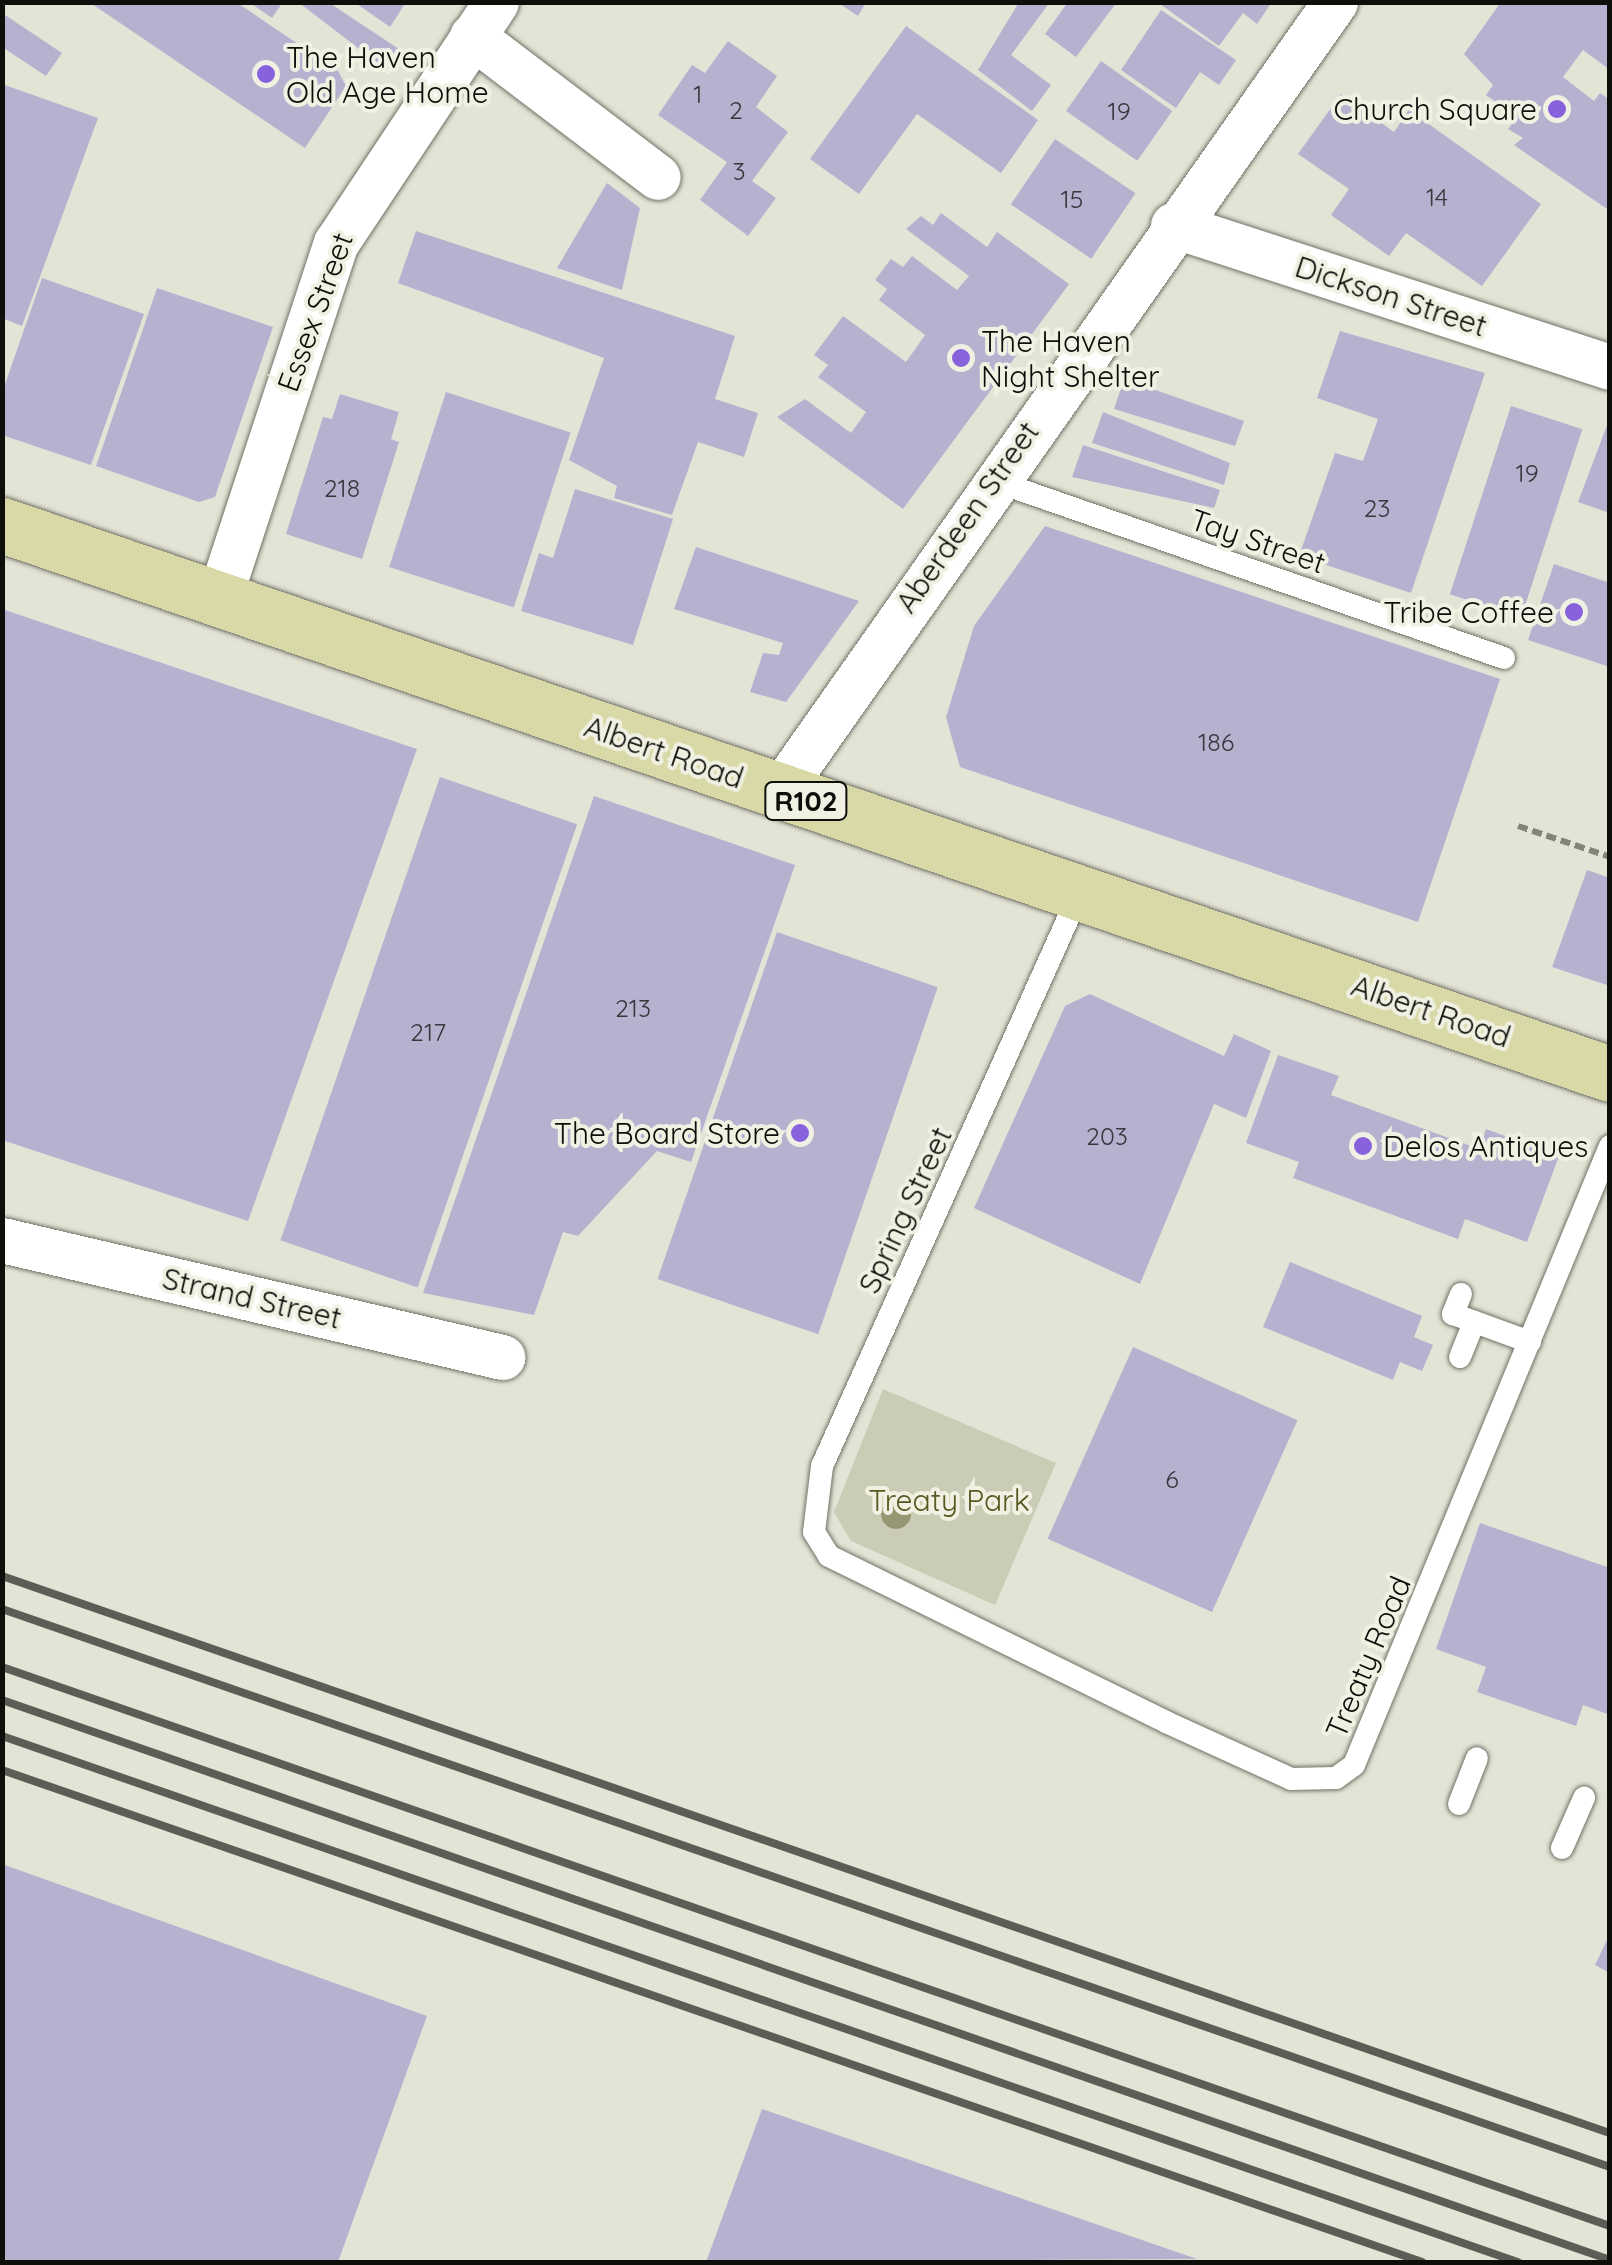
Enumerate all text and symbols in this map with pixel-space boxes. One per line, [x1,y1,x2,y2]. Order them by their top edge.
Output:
place label: The Haven Old Age Home [286,39,489,110]
marker: The Haven Old Age Home [255,63,277,85]
house number: 1 [693,79,703,109]
place label: Church Square [1334,91,1537,127]
house number: 2 [729,95,743,125]
house number: 19 [1107,96,1131,126]
marker: Church Square [1546,98,1568,120]
house number: 3 [732,156,746,186]
house number: 14 [1426,182,1448,212]
house number: 15 [1061,184,1083,214]
street label: Essex Street [270,228,360,396]
street label: Dickson Street [1291,248,1491,344]
place label: The Haven Night Shelter [981,323,1160,394]
marker: The Haven Night Shelter [950,347,972,369]
street label: Aberdeen Street [888,415,1046,619]
house number: 19 [1515,458,1539,488]
house number: 218 [324,473,360,503]
house number: 23 [1364,493,1390,523]
street label: Tay Street [1186,501,1330,581]
place label: Tribe Coffee [1383,594,1554,630]
marker: Tribe Coffee [1563,601,1585,623]
street label: Albert Road [580,708,748,796]
house number: 186 [1198,727,1234,757]
road number: R102 [764,778,848,824]
street label: Albert Road [1347,967,1515,1055]
house number: 213 [615,993,651,1023]
house number: 217 [410,1017,446,1047]
place label: The Board Store [554,1115,780,1151]
street label: Spring Street [851,1121,959,1299]
house number: 203 [1086,1121,1128,1151]
marker: The Board Store [789,1122,811,1144]
place label: Delos Antiques [1383,1128,1588,1164]
marker: Delos Antiques [1352,1135,1374,1157]
street label: Strand Street [159,1260,345,1336]
house number: 6 [1165,1464,1179,1494]
park label: Treaty Park [868,1482,1030,1518]
street label: Treaty Road [1318,1571,1418,1743]

